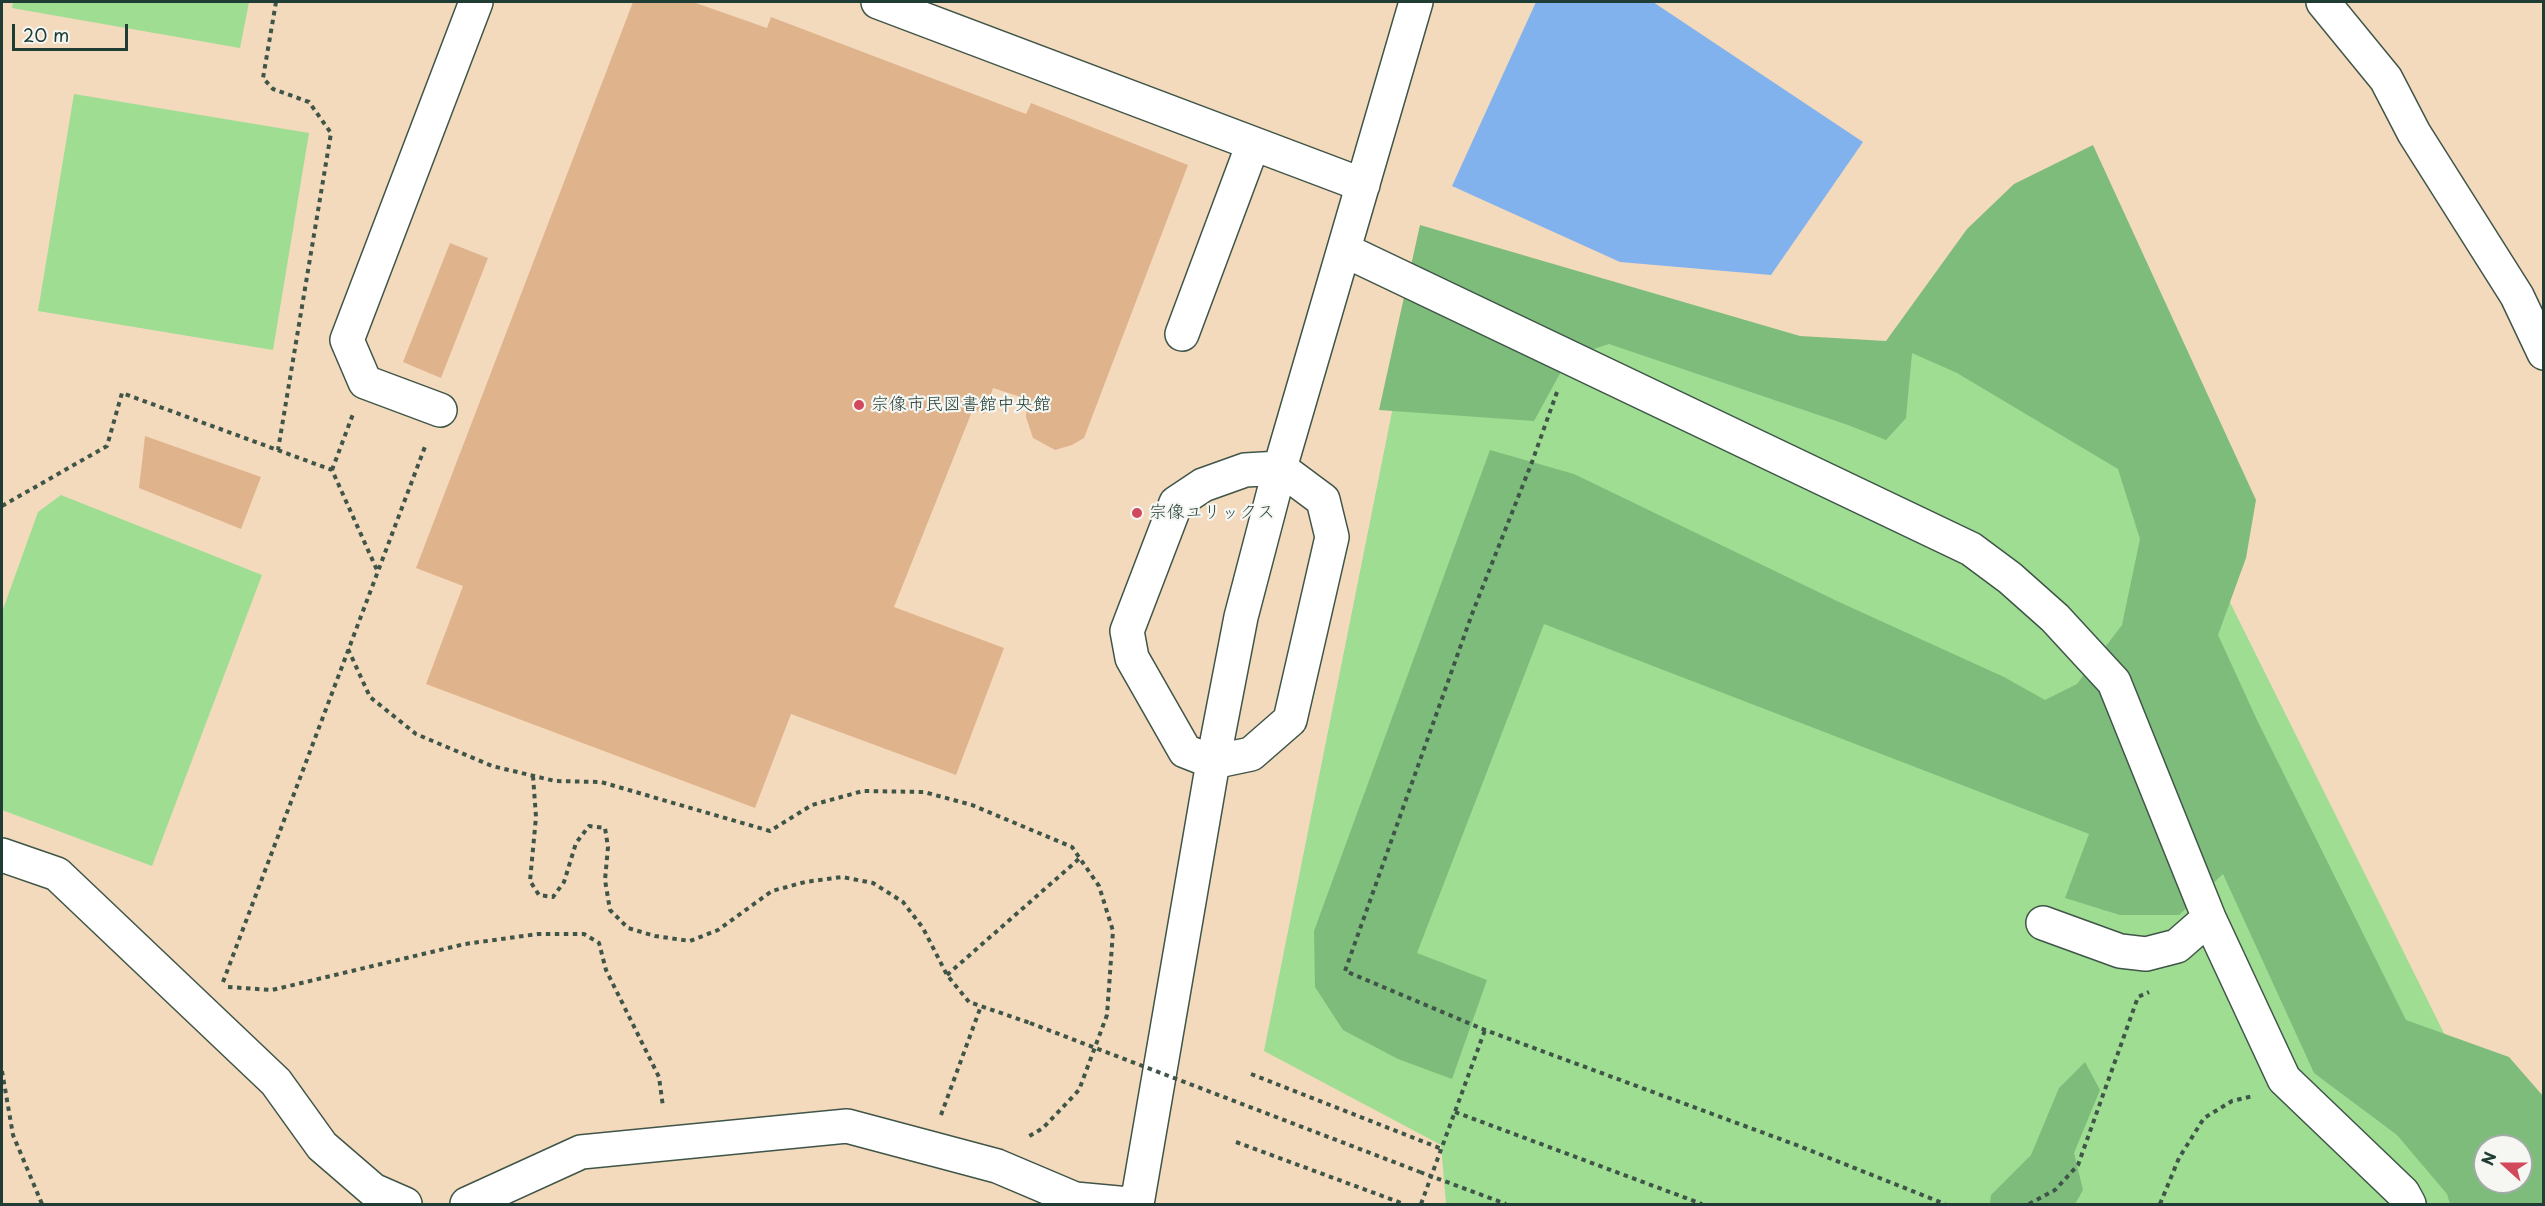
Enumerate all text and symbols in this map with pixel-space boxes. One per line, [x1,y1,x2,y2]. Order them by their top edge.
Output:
scale bar [15,12,130,50]
text: 20 m [23,21,69,48]
place label: 宗像市民図書館中央館 [871,394,1051,416]
marker: 宗像市民図書館中央館 [852,398,866,412]
place label: 宗像ユリックス [1149,502,1275,524]
marker: 宗像ユリックス [1130,506,1144,520]
north arrow [2473,1134,2533,1194]
text: N [2475,1148,2502,1168]

